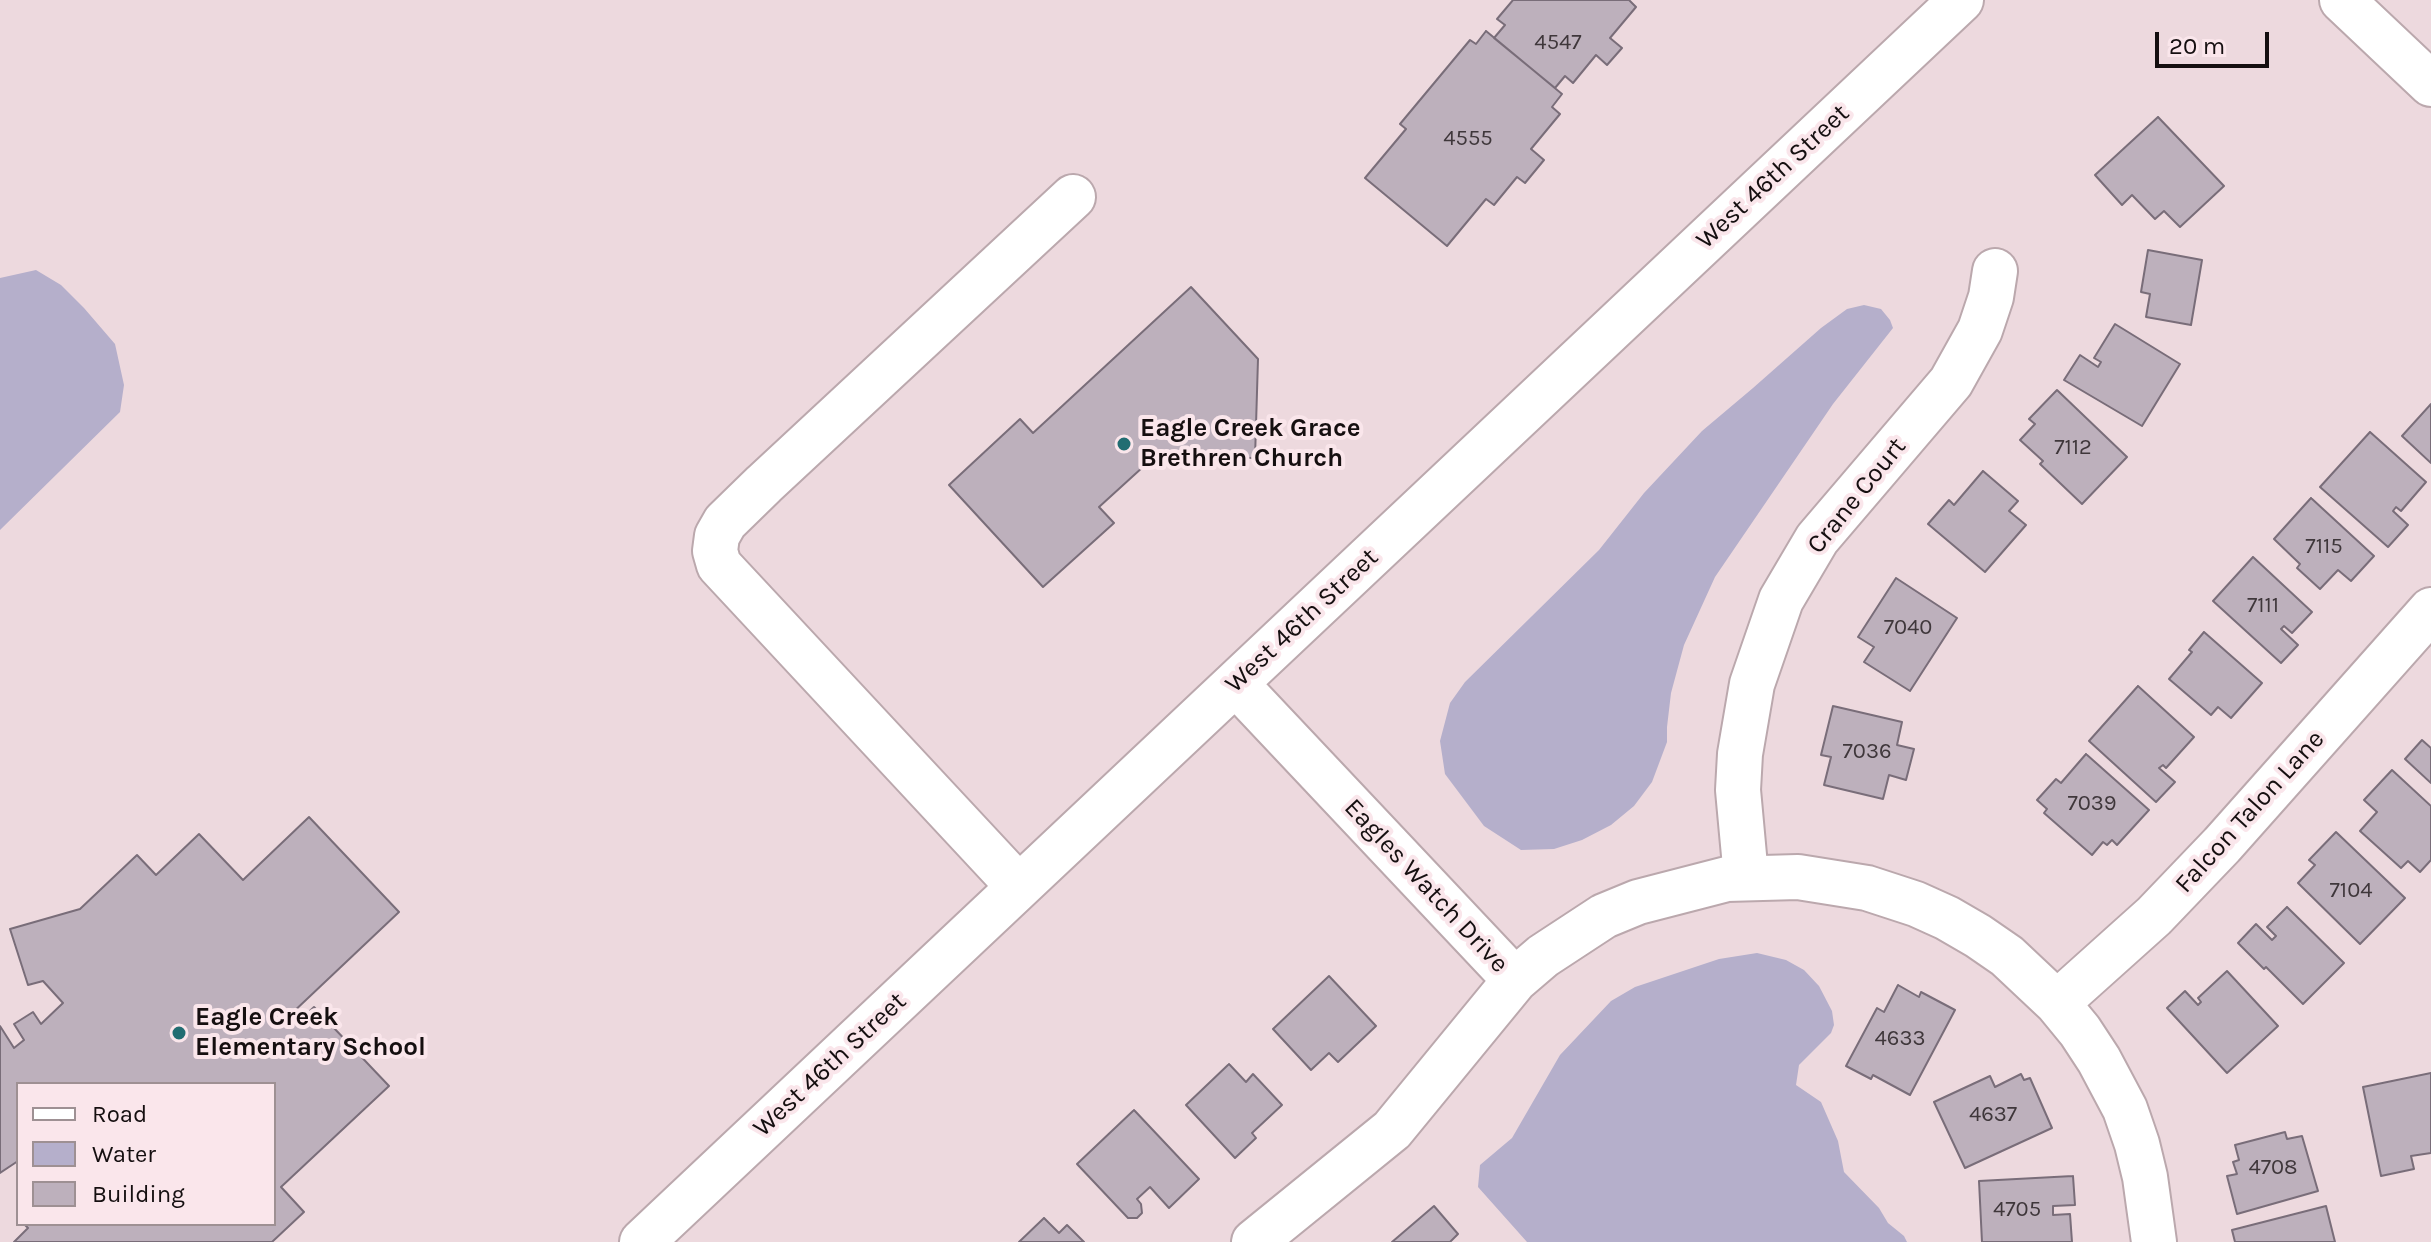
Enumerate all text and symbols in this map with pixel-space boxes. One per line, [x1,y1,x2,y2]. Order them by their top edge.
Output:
scale bar [2159,16,2273,66]
house number: 4547 [1534,30,1582,56]
text: 20 m [2169,32,2225,60]
street label: West 46th Street [1690,98,1856,256]
house number: 4555 [1443,126,1493,152]
place label: Eagle Creek Grace Brethren Church [1140,413,1361,474]
street label: Crane Court [1801,432,1913,560]
marker: Eagle Creek Grace Brethren Church [1115,435,1133,453]
house number: 7112 [2054,435,2092,461]
house number: 7115 [2305,534,2343,560]
street label: West 46th Street [1219,542,1385,700]
house number: 7111 [2247,593,2279,619]
house number: 7040 [1884,615,1932,641]
street label: Falcon Talon Lane [2169,724,2331,900]
house number: 7036 [1843,739,1891,765]
house number: 7039 [2067,791,2117,817]
street label: Eagles Watch Drive [1337,793,1515,979]
house number: 7104 [2330,878,2372,904]
street label: West 46th Street [747,986,913,1144]
place label: Eagle Creek Elementary School [195,1002,426,1064]
marker: Eagle Creek Elementary School [170,1024,188,1042]
house number: 4633 [1875,1026,1925,1052]
legend [16,1082,276,1226]
text: Road [92,1100,147,1128]
house number: 4637 [1969,1102,2017,1128]
text: Water [92,1140,156,1168]
house number: 4708 [2248,1155,2298,1181]
text: Building [92,1180,185,1208]
house number: 4705 [1993,1197,2041,1223]

